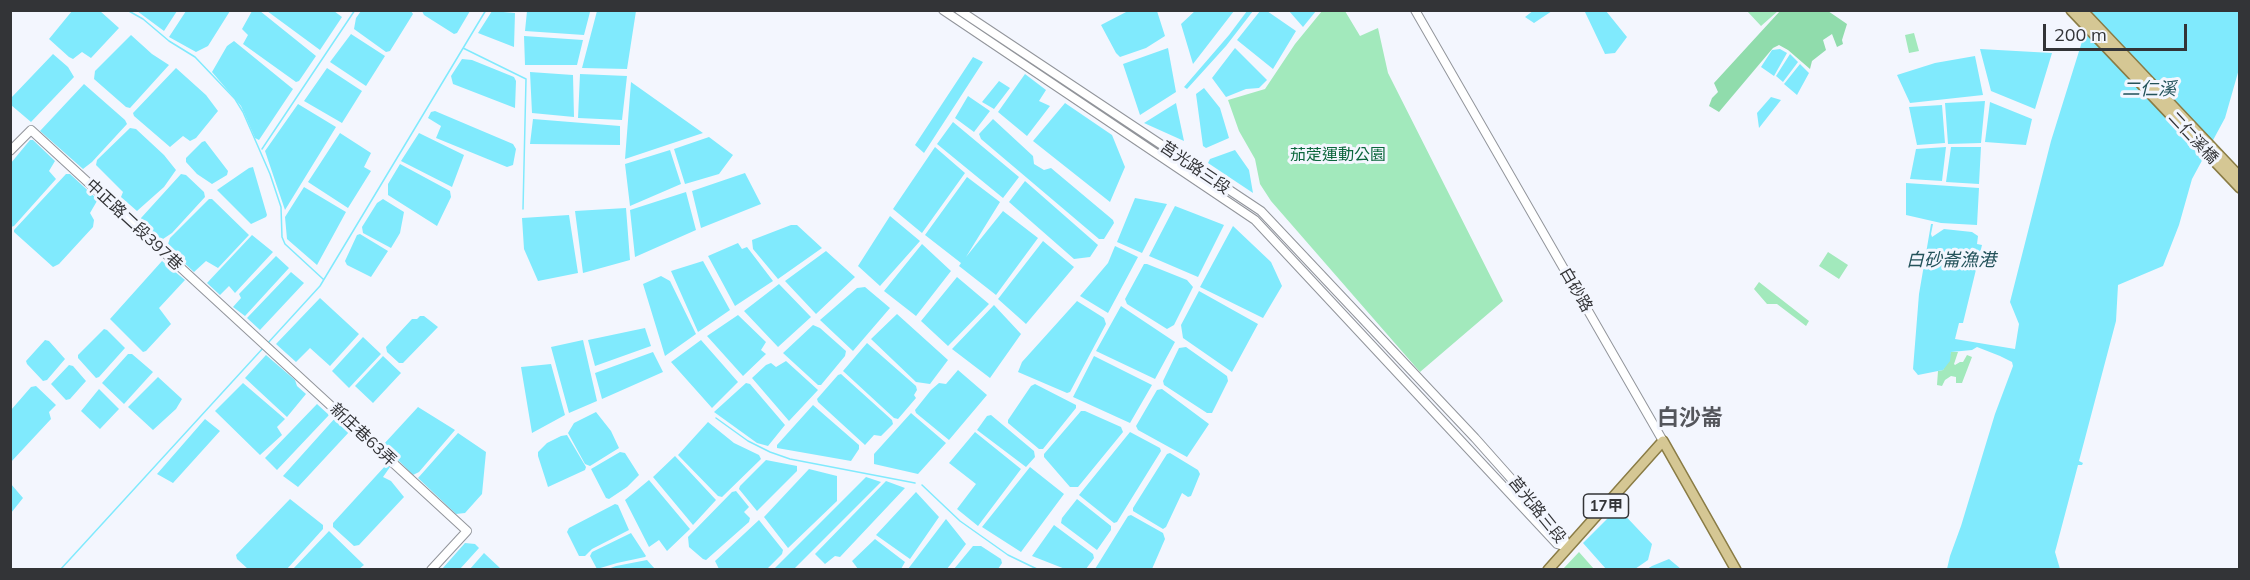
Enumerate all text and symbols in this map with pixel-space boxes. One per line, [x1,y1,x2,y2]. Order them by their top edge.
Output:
scale bar [2046,12,2190,50]
text: 200 m [2054,23,2107,46]
water label: 二仁溪 [2122,79,2176,101]
street label: 二仁溪橋 [2164,108,2222,168]
street label: 莒光路三段 [1156,138,1234,198]
park label: 茄萣運動公園 [1290,145,1386,165]
street label: 中正路二段397巷 [82,175,186,275]
water label: 白砂崙漁港 [1906,250,1996,272]
street label: 白砂路 [1556,264,1596,316]
street label: 新庄巷63弄 [326,400,400,470]
district label: 白沙崙 [1657,405,1723,431]
street label: 莒光路三段 [1504,473,1570,547]
road number: 17甲 [1584,494,1628,518]

